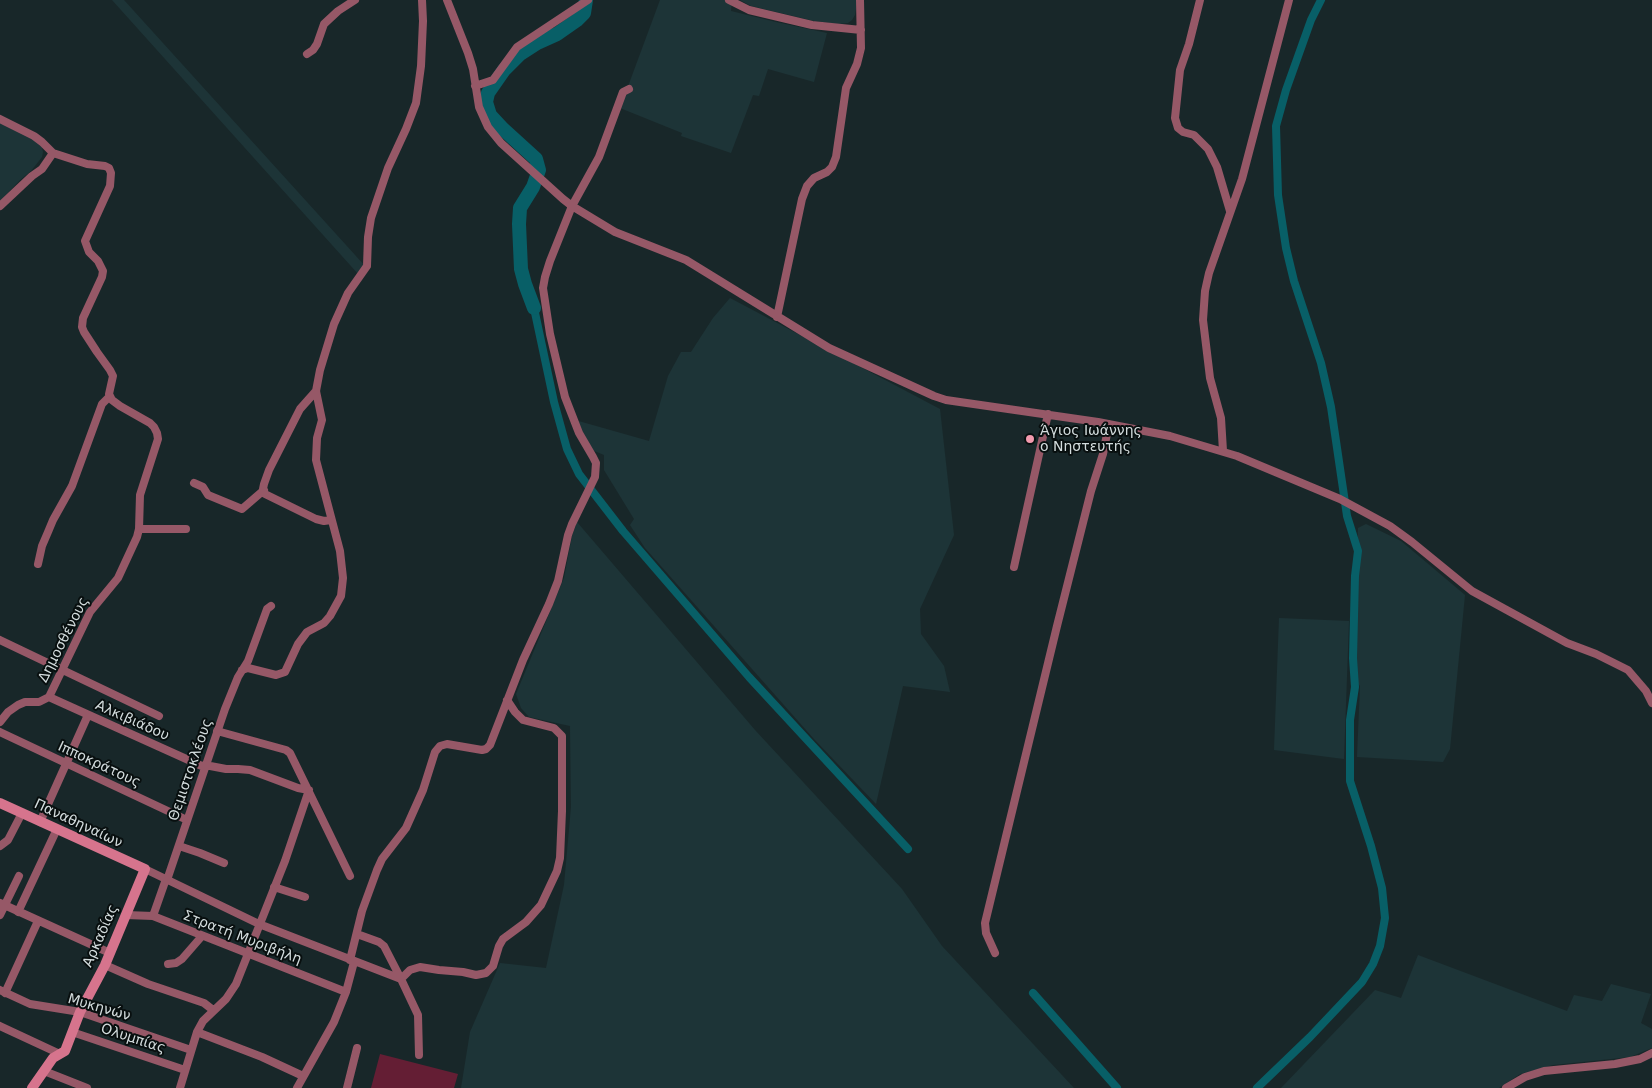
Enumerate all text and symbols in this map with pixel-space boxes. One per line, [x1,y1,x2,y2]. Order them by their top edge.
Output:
place label: Άγιος Ιωάννης ο Νηστευτής [1040,423,1142,456]
marker: Άγιος Ιωάννης ο Νηστευτής [1024,433,1036,445]
street label: Δημοσθένους [35,594,93,686]
street label: Αλκιβιάδου [93,697,171,745]
street label: Θεμιστοκλέους [166,717,216,823]
street label: Ιπποκράτους [55,739,143,791]
street label: Παναθηναίων [31,796,125,852]
street label: Αρκαδίας [80,902,122,970]
street label: Στρατή Μυριβήλη [180,908,304,968]
street label: Μυκηνών [66,991,132,1025]
street label: Ολυμπίας [99,1021,167,1057]

